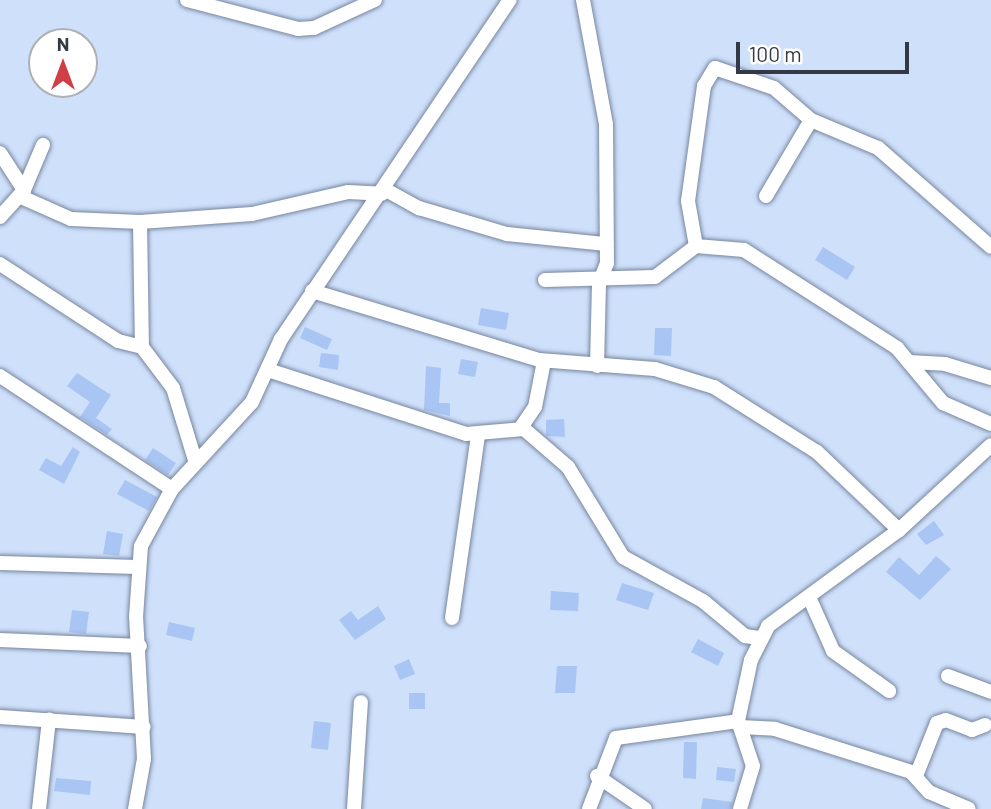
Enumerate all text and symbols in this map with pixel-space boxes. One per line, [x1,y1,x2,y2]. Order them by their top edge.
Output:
north arrow [28,28,98,98]
scale bar [739,28,912,72]
text: N [57,32,69,55]
text: 100 m [749,41,802,66]

